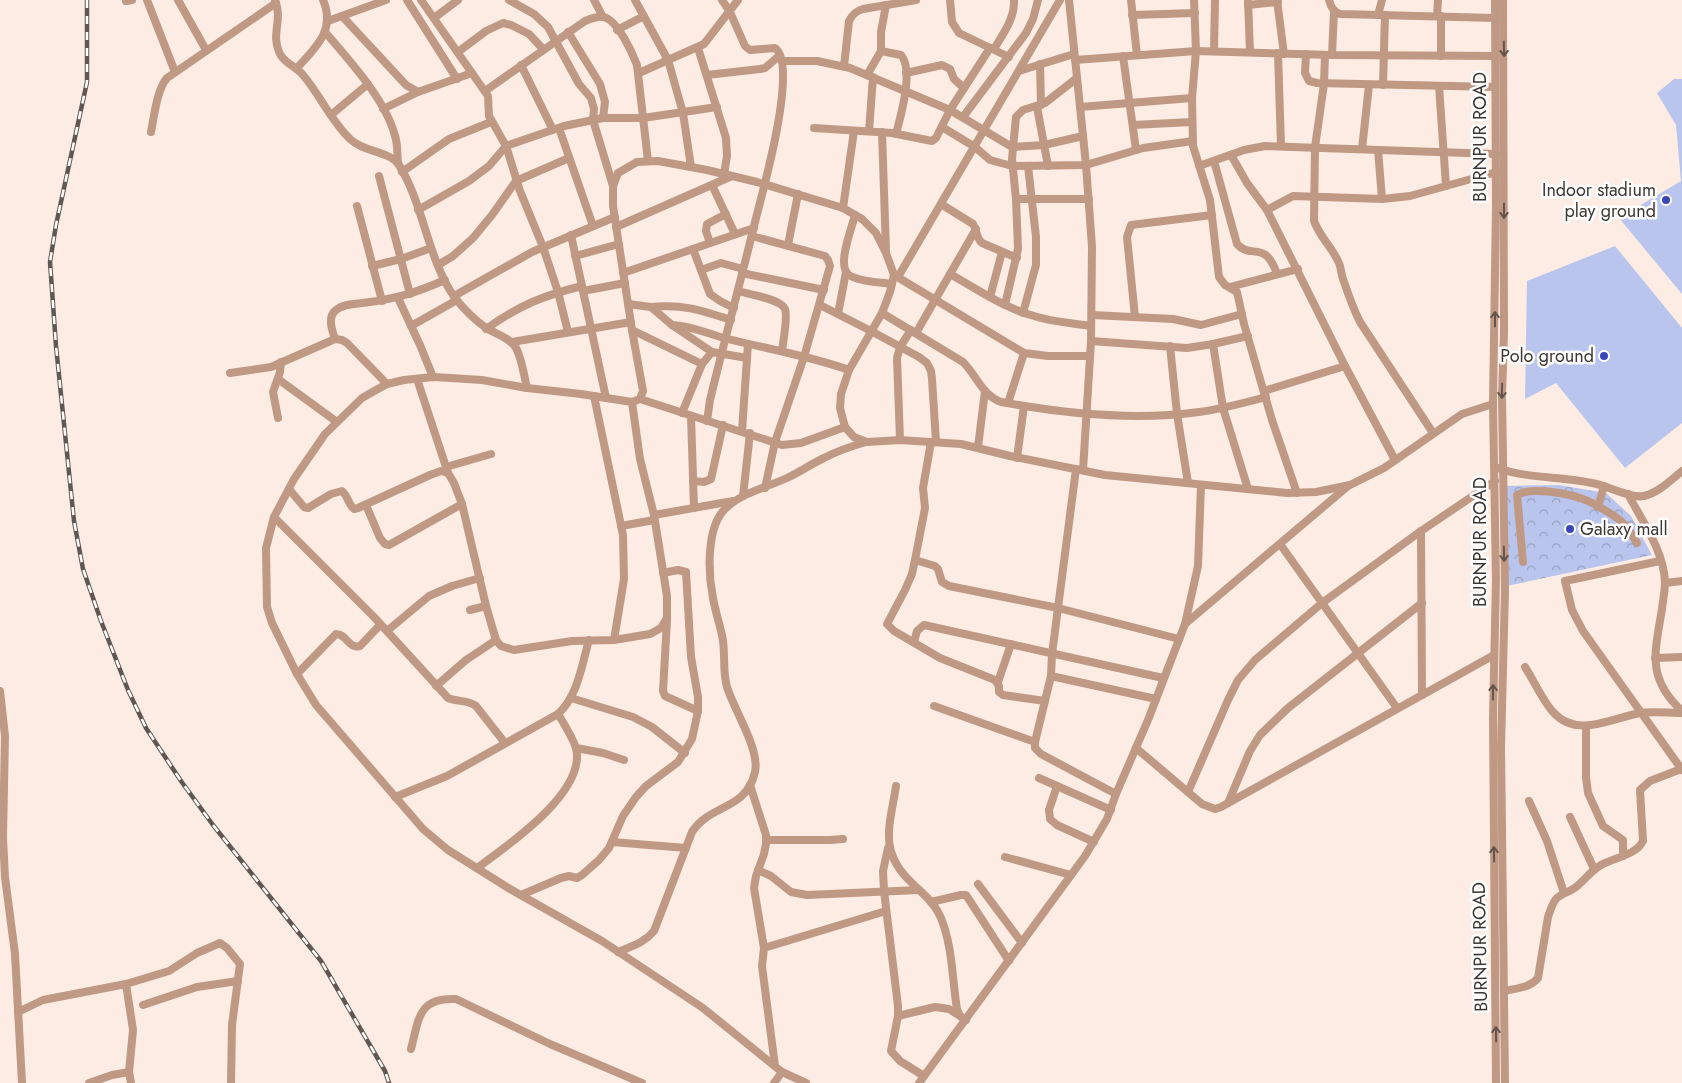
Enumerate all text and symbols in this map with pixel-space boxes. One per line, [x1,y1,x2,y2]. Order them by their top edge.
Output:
one-way arrow [1499,40,1509,56]
street label: BURNPUR ROAD [1467,72,1493,202]
place label: Indoor stadium play ground [1542,177,1656,224]
marker: Indoor stadium play ground [1660,194,1672,206]
one-way arrow [1499,202,1509,219]
one-way arrow [1490,312,1500,328]
place label: Polo ground [1500,343,1594,369]
marker: Polo ground [1598,350,1610,362]
one-way arrow [1497,382,1507,399]
street label: BURNPUR ROAD [1467,477,1493,607]
place label: Galaxy mall [1580,516,1668,542]
marker: Galaxy mall [1564,523,1576,535]
one-way arrow [1499,545,1509,561]
one-way arrow [1488,684,1498,700]
one-way arrow [1489,847,1499,863]
street label: BURNPUR ROAD [1466,882,1494,1012]
one-way arrow [1491,1027,1501,1043]

